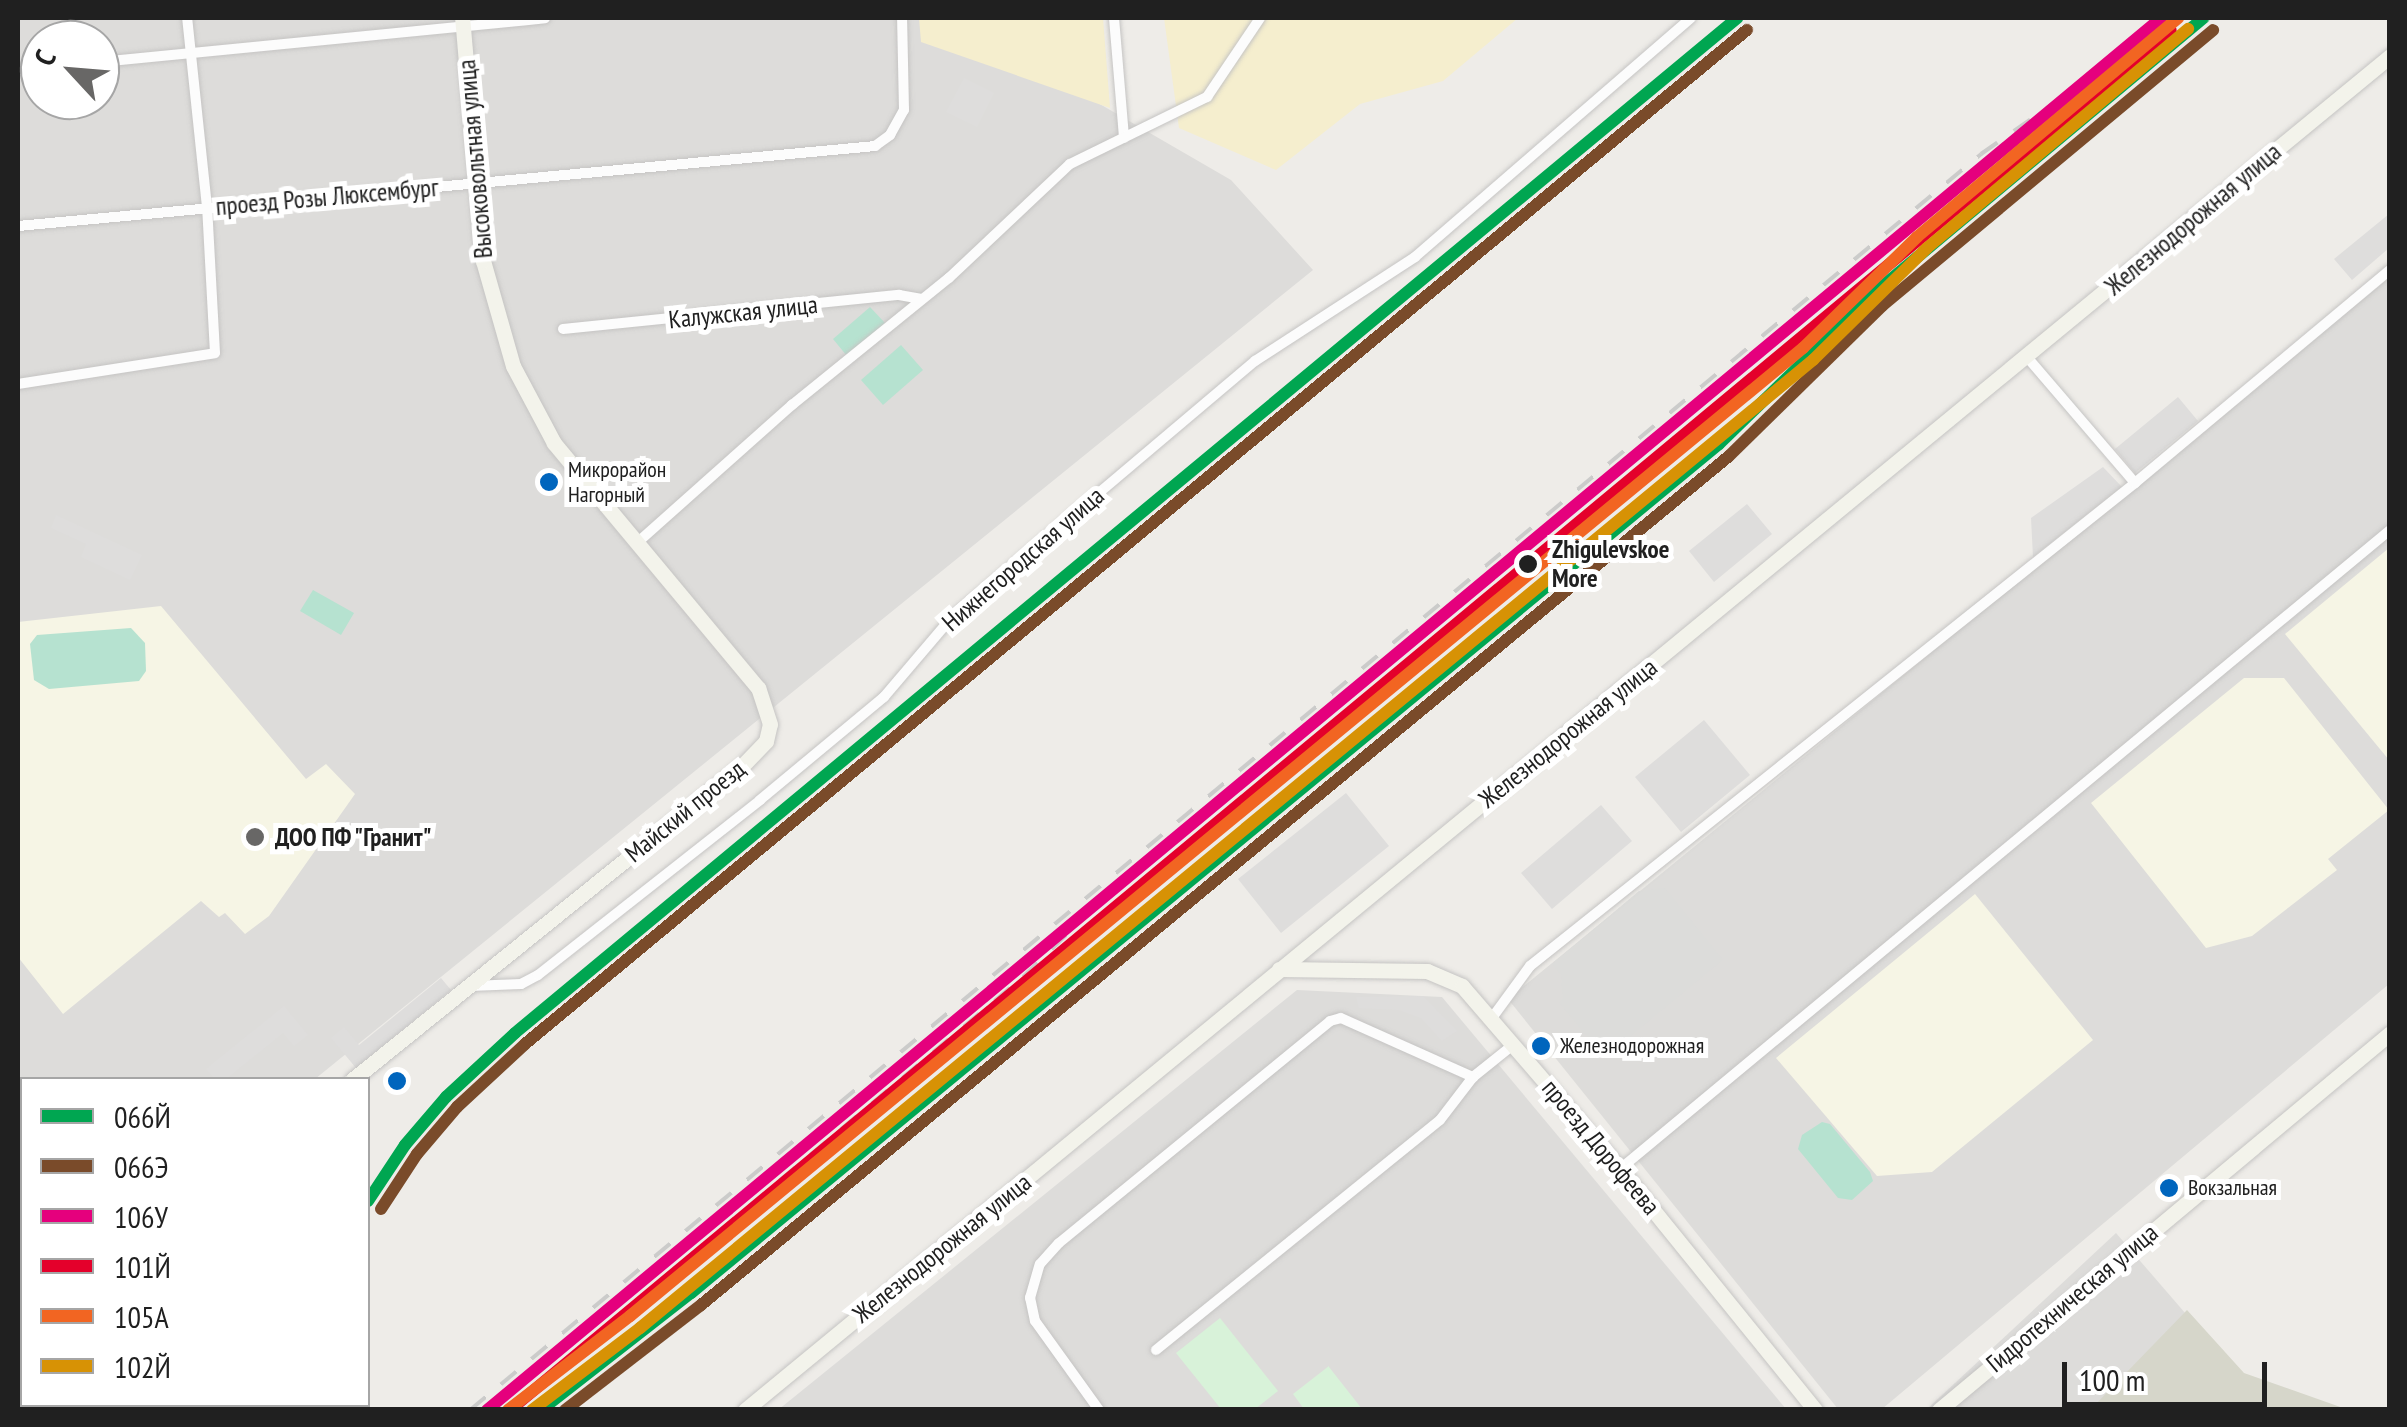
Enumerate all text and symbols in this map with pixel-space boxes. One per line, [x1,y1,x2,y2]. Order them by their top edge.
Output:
north arrow [20,20,120,120]
text: С [25,44,64,71]
street label: Высоковольтная улица [451,58,499,260]
street label: Железнодорожная улица [2099,137,2287,301]
street label: проезд Розы Люксембург [214,172,440,222]
street label: Калужская улица [667,289,819,335]
place label: Микрорайон Нагорный [568,456,666,508]
marker: Микрорайон Нагорный [539,472,559,492]
street label: Нижнегородская улица [936,481,1110,637]
place label: Zhigulevskoe More [1552,535,1669,594]
marker: Zhigulevskoe More [1513,549,1543,579]
street label: Железнодорожная улица [1473,652,1663,814]
street label: Майский проезд [619,754,751,868]
place label: ДОО ПФ "Гранит" [275,822,434,852]
marker: ДОО ПФ "Гранит" [244,826,266,848]
place label: Железнодорожная [1560,1033,1704,1059]
marker: Железнодорожная [1531,1036,1551,1056]
unlabelled marker [387,1071,407,1091]
street label: проезд Дорофеева [1536,1073,1666,1221]
legend [20,1077,370,1407]
text: 066Й [114,1097,171,1136]
text: 066Э [114,1147,168,1186]
street label: Железнодорожная улица [847,1167,1037,1329]
place label: Вокзальная [2188,1175,2277,1201]
marker: Вокзальная [2159,1178,2179,1198]
text: 106У [114,1197,168,1236]
street label: Гидротехническая улица [1980,1218,2164,1378]
text: 101Й [114,1247,171,1286]
text: 105А [114,1297,169,1336]
scale bar [2067,1342,2272,1404]
text: 102Й [114,1347,171,1386]
text: 100 m [2079,1360,2145,1399]

